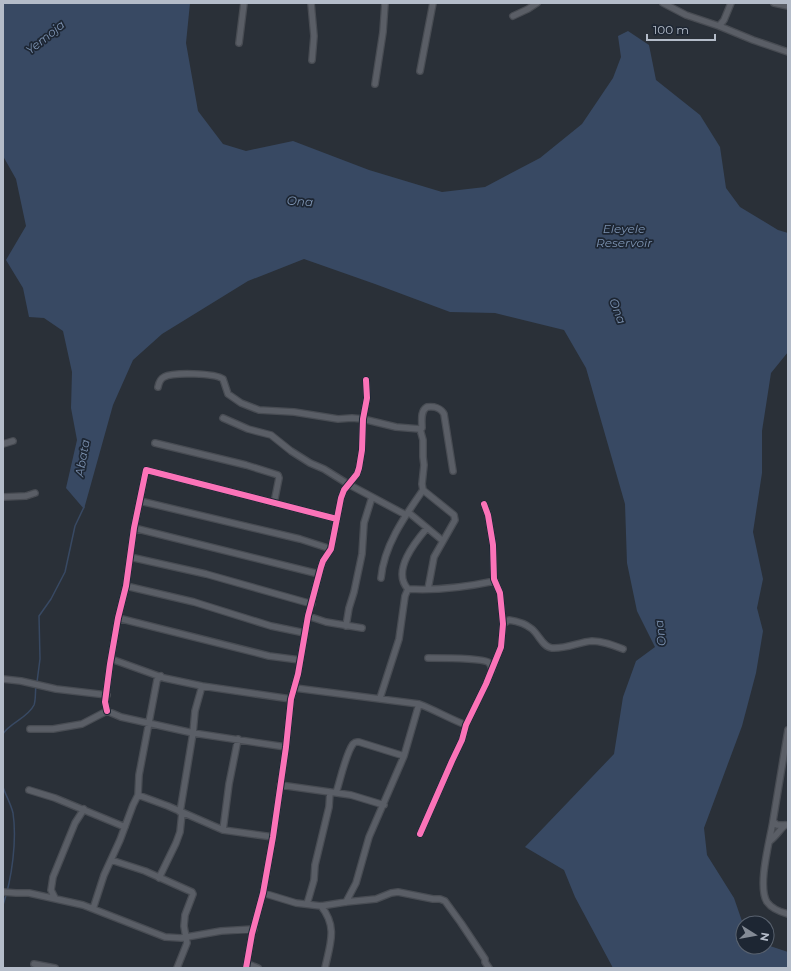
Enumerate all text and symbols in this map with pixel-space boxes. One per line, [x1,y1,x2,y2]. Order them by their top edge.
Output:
scale bar [647,16,715,42]
water label: Yemoja [22,17,68,57]
text: 100 m [653,22,689,37]
water label: Ona [286,193,314,209]
water label: Eleyele Reservoir [596,221,652,250]
water label: Ona [606,296,630,326]
water label: Abata [71,438,93,479]
water label: Ona [651,619,669,647]
north arrow [735,915,775,955]
text: N [757,931,773,943]

